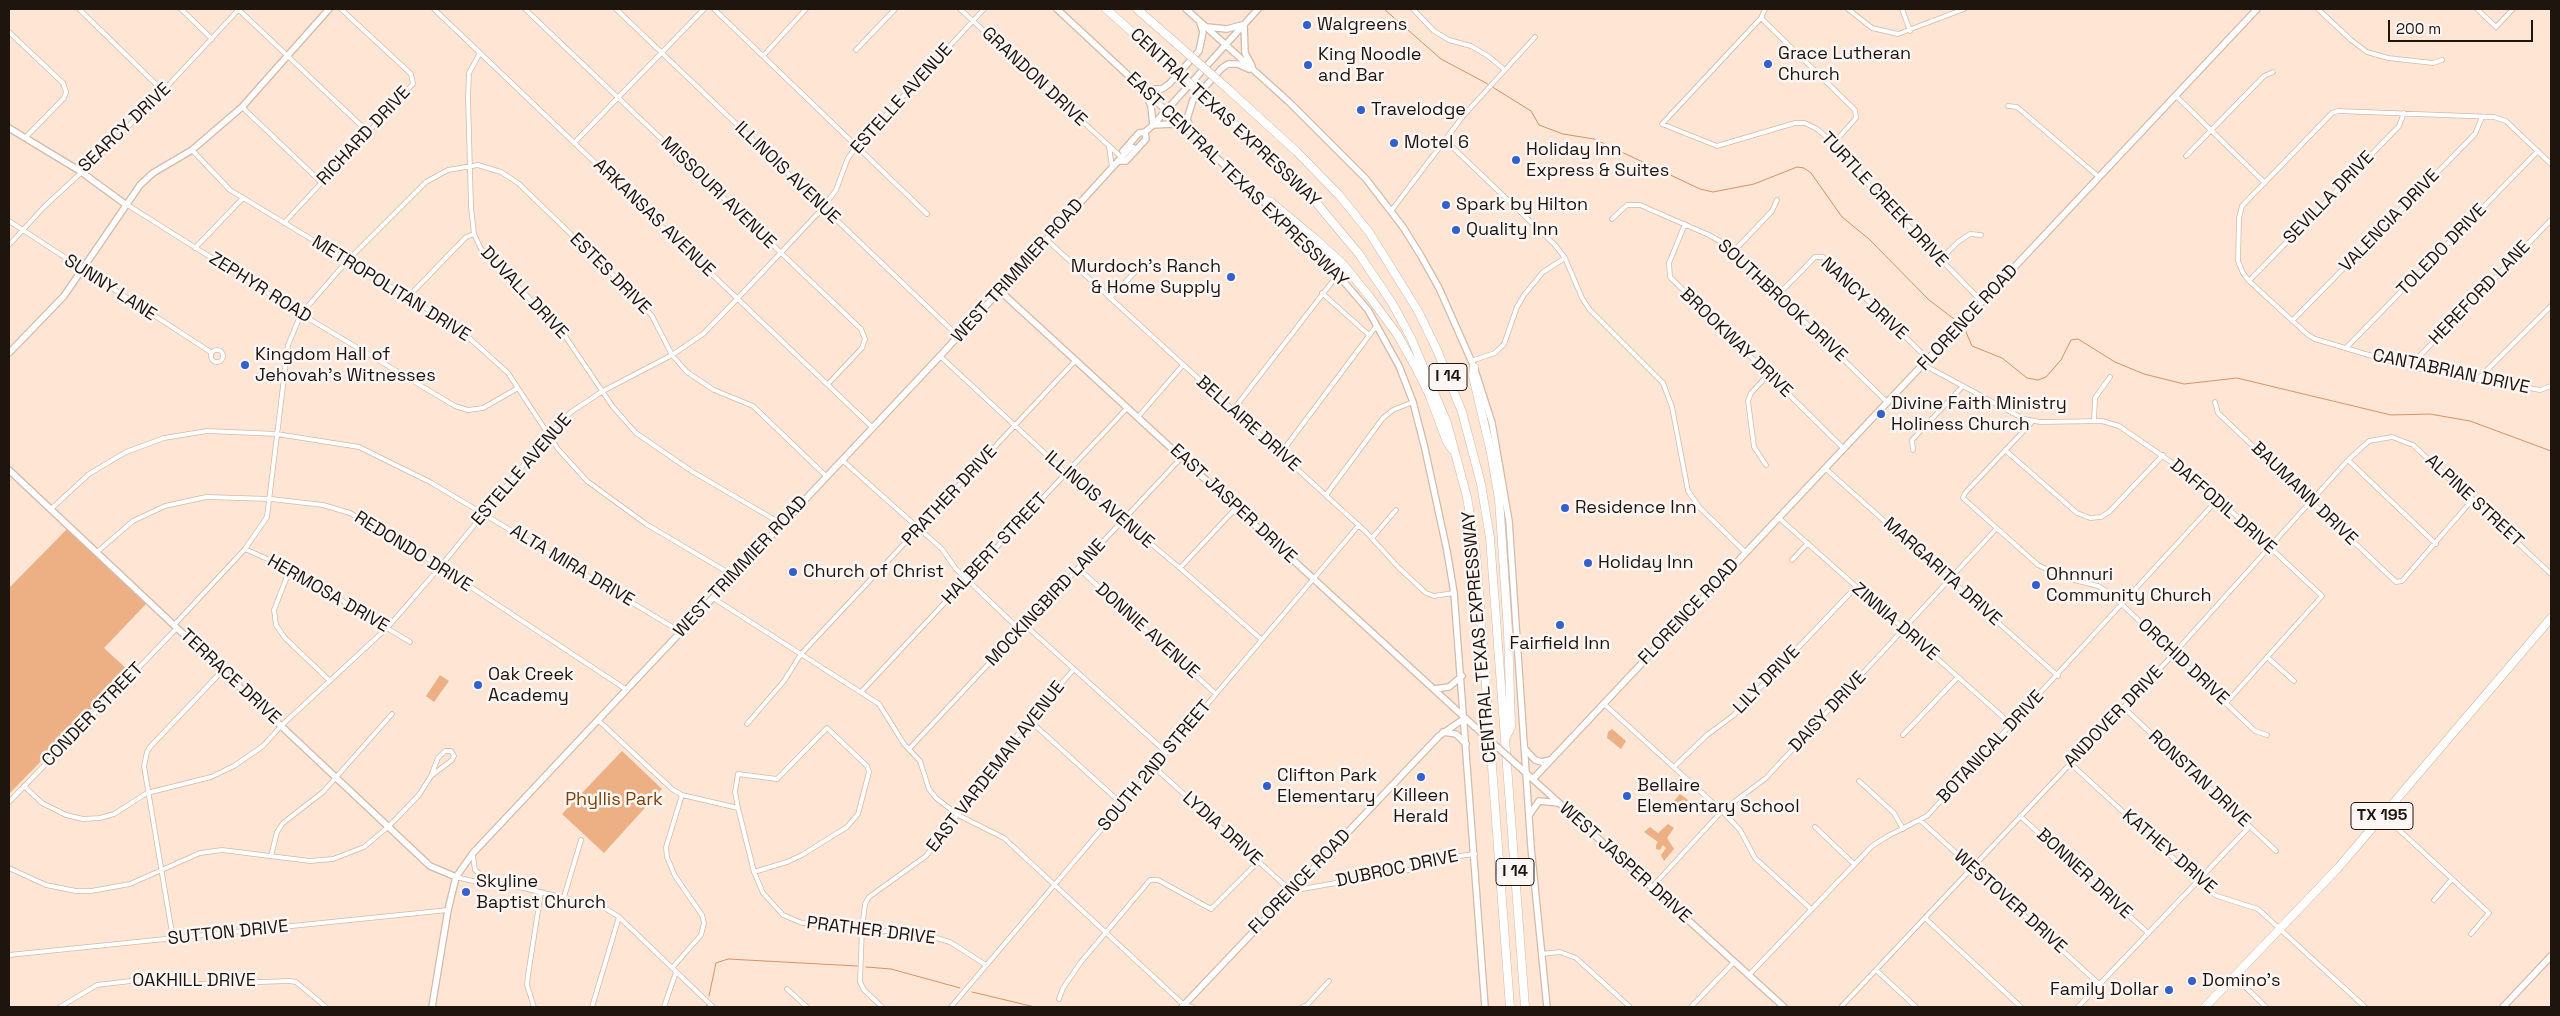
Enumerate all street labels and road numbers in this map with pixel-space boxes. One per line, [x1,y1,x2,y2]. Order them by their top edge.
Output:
street label: GRANDON DRIVE [977,23,1091,131]
street label: CENTRAL TEXAS EXPRESSWAY [1125,24,1325,212]
street label: ESTELLE AVENUE [847,39,957,159]
street label: EAST CENTRAL TEXAS EXPRESSWAY [1122,68,1352,292]
street label: SEARCY DRIVE [74,79,176,177]
street label: RICHARD DRIVE [313,82,415,190]
street label: ILLINOIS AVENUE [730,117,844,229]
street label: TURTLE CREEK DRIVE [1816,128,1952,272]
street label: MISSOURI AVENUE [656,132,780,254]
street label: SEVILLA DRIVE [2279,147,2379,249]
street label: ARKANSAS AVENUE [589,154,719,282]
street label: VALENCIA DRIVE [2336,165,2444,277]
street label: WEST TRIMMIER ROAD [948,195,1088,347]
street label: TOLEDO DRIVE [2393,199,2491,301]
street label: ESTES DRIVE [565,229,655,319]
street label: METROPOLITAN DRIVE [308,231,474,347]
street label: SOUTHBROOK DRIVE [1713,235,1851,367]
street label: HEREFORD LANE [2425,236,2535,350]
street label: DUVALL DRIVE [476,242,572,344]
street label: ZEPHYR ROAD [205,248,315,328]
street label: SUNNY LANE [60,250,160,326]
street label: NANCY DRIVE [1816,253,1912,345]
street label: FLORENCE ROAD [1913,260,2023,376]
street label: BROOKWAY DRIVE [1675,284,1797,402]
street label: CANTABRIAN DRIVE [2371,345,2531,399]
road number: I 14 [1429,364,1467,391]
street label: BELLAIRE DRIVE [1192,372,1304,476]
street label: ESTELLE AVENUE [467,410,577,530]
street label: BAUMANN DRIVE [2246,438,2362,550]
street label: EAST JASPER DRIVE [1165,440,1301,568]
street label: PRATHER DRIVE [898,441,1002,551]
street label: ILLINOIS AVENUE [1040,447,1158,553]
street label: ALPINE STREET [2420,450,2528,552]
street label: DAFFODIL DRIVE [2165,455,2281,559]
street label: HALBERT STREET [938,489,1052,609]
street label: WEST TRIMMIER ROAD [670,492,812,642]
street label: REDONDO DRIVE [350,507,476,597]
street label: CENTRAL TEXAS EXPRESSWAY [1458,510,1502,764]
street label: MARGARITA DRIVE [1879,513,2005,631]
street label: ALTA MIRA DRIVE [506,520,638,612]
street label: MOCKINGBIRD LANE [982,535,1110,671]
street label: HERMOSA DRIVE [263,550,393,638]
street label: FLORENCE ROAD [1634,554,1744,670]
street label: ZINNIA DRIVE [1847,578,1943,666]
street label: DONNIE AVENUE [1090,579,1204,683]
street label: ORCHID DRIVE [2133,614,2233,710]
street label: TERRACE DRIVE [175,625,285,729]
street label: LILY DRIVE [1729,641,1805,719]
street label: CONDER STREET [38,658,148,772]
street label: ANDOVER DRIVE [2060,662,2168,772]
street label: DAISY DRIVE [1785,667,1871,757]
street label: EAST VARDEMAN AVENUE [922,677,1070,857]
street label: BOTANICAL DRIVE [1933,686,2049,808]
street label: SOUTH 2ND STREET [1094,696,1216,836]
street label: RONSTAN DRIVE [2143,726,2255,832]
street label: LYDIA DRIVE [1178,788,1266,870]
street label: WEST JASPER DRIVE [1555,798,1695,928]
road number: TX 195 [2351,802,2413,829]
street label: KATHEY DRIVE [2117,805,2221,899]
street label: BONNER DRIVE [2032,824,2136,924]
street label: FLORENCE ROAD [1244,825,1356,939]
street label: DUBROC DRIVE [1334,846,1460,892]
street label: WESTOVER DRIVE [1949,846,2071,958]
road number: I 14 [1496,859,1534,886]
street label: PRATHER DRIVE [805,912,937,950]
street label: SUTTON DRIVE [167,916,289,950]
street label: OAKHILL DRIVE [132,970,256,992]

